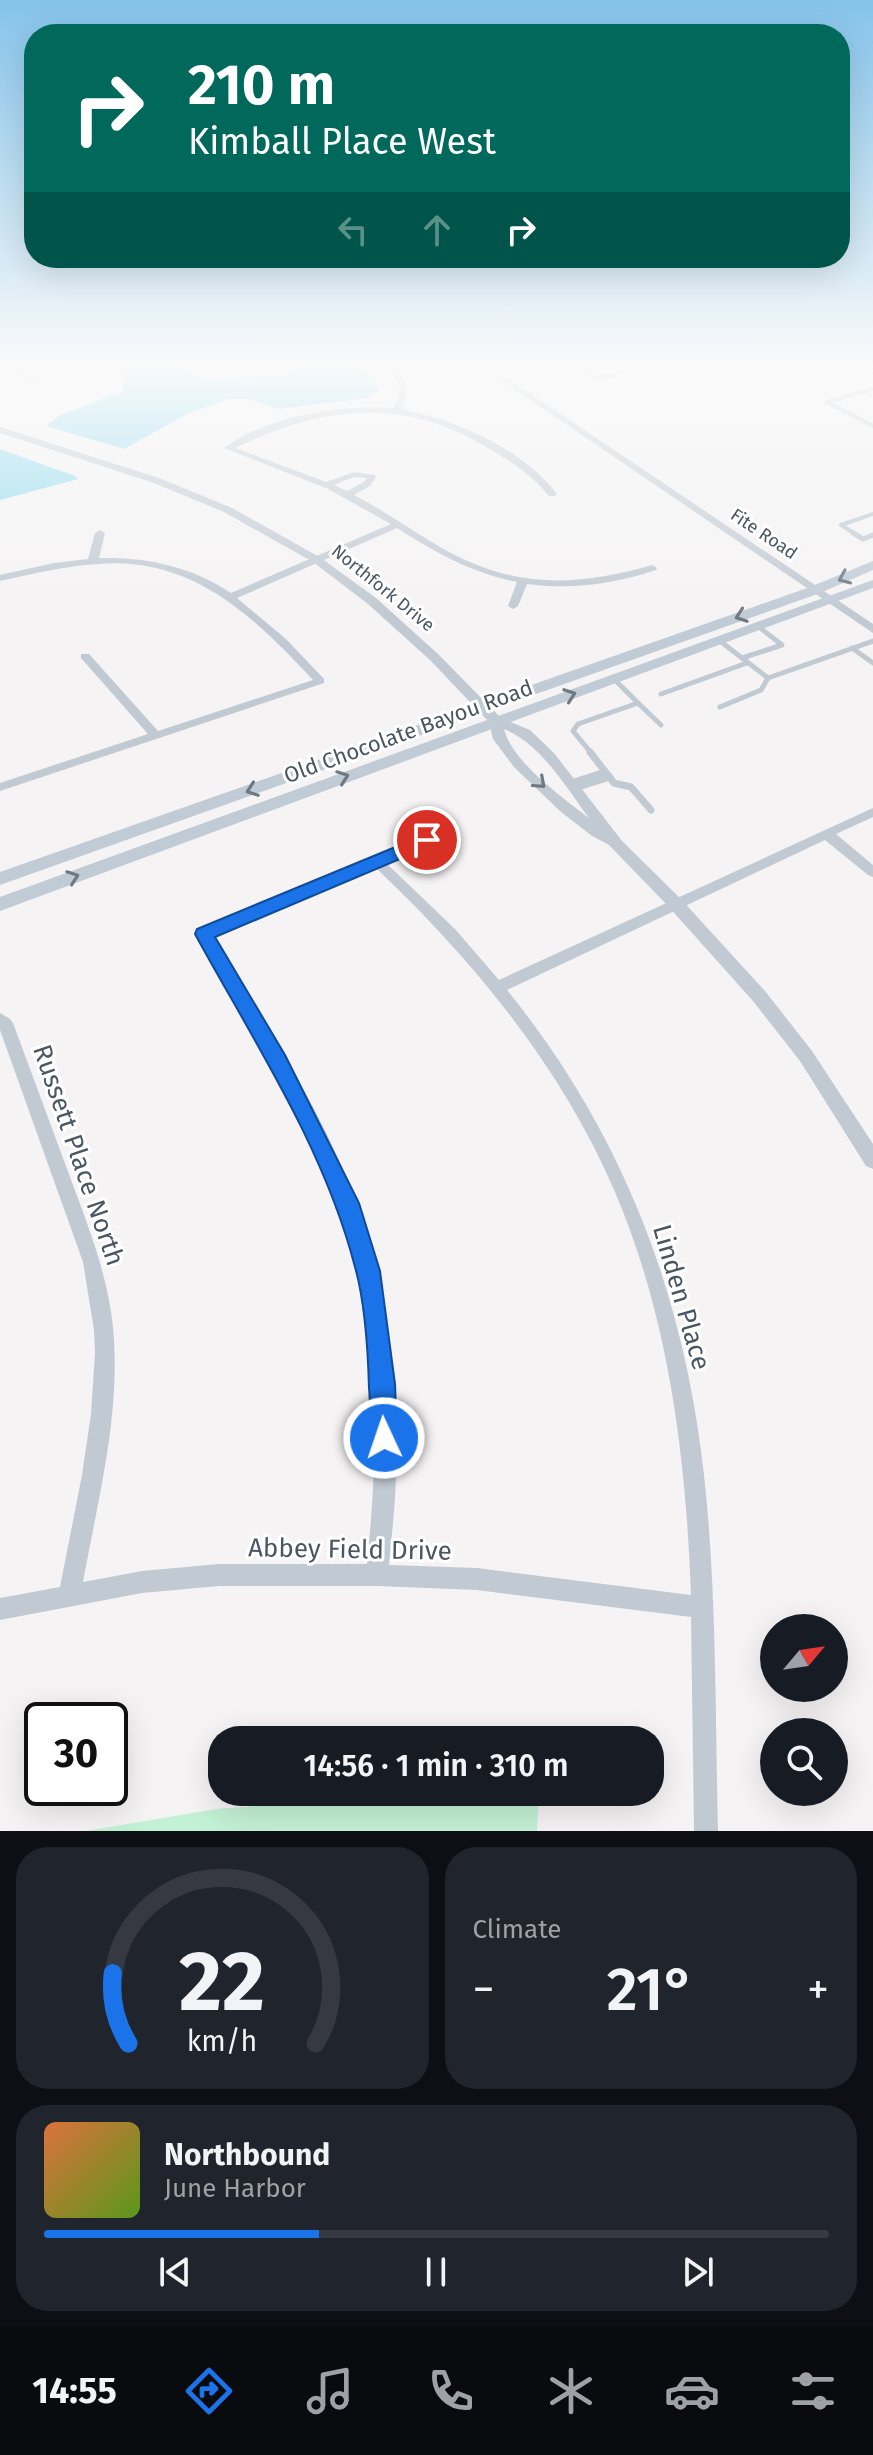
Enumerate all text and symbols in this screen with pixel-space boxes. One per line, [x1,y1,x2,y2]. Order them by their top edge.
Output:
text: 210 m [188,52,335,119]
icon: right [56,56,160,160]
text: Kimball Place West [188,120,496,164]
icon: left [331,208,375,252]
icon: ahead [415,208,459,252]
icon: right [499,208,543,252]
street label: Fite Road [727,504,801,564]
street label: Northfork Drive [327,540,439,636]
one-way arrow [838,568,852,584]
one-way arrow [735,606,749,623]
street label: Old Chocolate Bayou Road [280,674,536,789]
one-way arrow [562,689,576,705]
one-way arrow [335,771,349,787]
one-way arrow [531,773,546,787]
one-way arrow [245,780,259,796]
pin [393,806,461,874]
icon: arrive [405,818,449,862]
one-way arrow [65,870,79,887]
street label: Russett Place North [26,1041,131,1270]
street label: Linden Place [646,1221,717,1373]
position arrow [342,1396,426,1480]
street label: Abbey Field Drive [248,1532,452,1567]
north arrow [760,1614,848,1702]
map controls [760,1614,848,1806]
speed limit sign: 30 [24,1702,128,1806]
button: search [760,1718,848,1806]
text: 14:56 · 1 min · 310 m [304,1748,568,1784]
text: Climate [473,1914,561,1945]
text: 22 [179,1932,265,2032]
text: 21° [607,1954,695,2026]
text: − [473,1963,495,2016]
text: + [807,1963,829,2016]
text: km/h [187,2024,258,2059]
text: Northbound [164,2137,330,2173]
text: June Harbor [164,2173,306,2204]
icon: previous [153,2250,197,2294]
icon: pause [414,2250,458,2294]
icon: next [676,2250,720,2294]
icon: directions [181,2363,237,2419]
icon: music [302,2363,358,2419]
icon: phone [423,2363,479,2419]
icon: climate [543,2363,599,2419]
icon: car [664,2363,720,2419]
icon: filters [785,2363,841,2419]
text: 14:55 [32,2369,117,2413]

